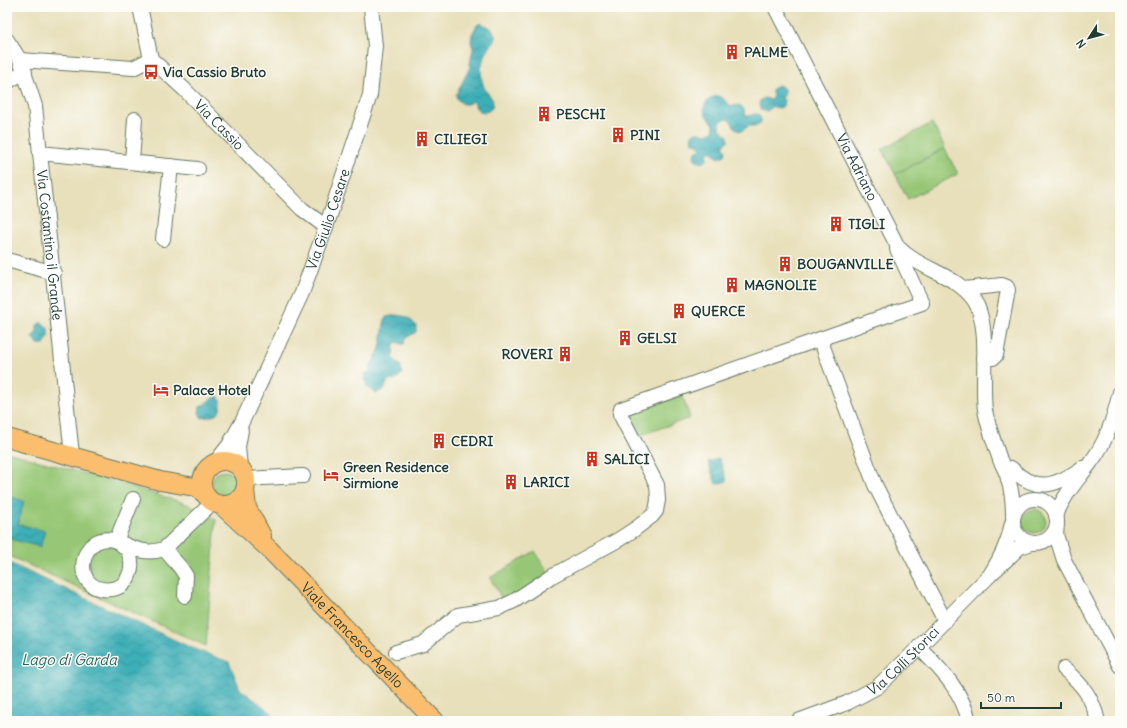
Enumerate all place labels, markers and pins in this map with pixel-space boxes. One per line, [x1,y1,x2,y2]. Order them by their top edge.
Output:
building icon: PALME [723,43,741,61]
place label: PALME [744,43,788,61]
bus stop icon: Via Cassio Bruto [142,63,160,81]
place label: Via Cassio Bruto [163,63,266,81]
building icon: PESCHI [535,105,553,123]
place label: PESCHI [556,105,606,123]
building icon: PINI [609,126,627,144]
place label: PINI [630,126,660,144]
building icon: CILIEGI [413,130,431,148]
place label: CILIEGI [434,130,487,148]
building icon: TIGLI [827,215,845,233]
place label: TIGLI [848,215,885,233]
building icon: BOUGANVILLE [776,255,794,273]
place label: BOUGANVILLE [797,255,894,273]
building icon: MAGNOLIE [723,276,741,294]
place label: MAGNOLIE [744,276,817,294]
building icon: QUERCE [670,302,688,320]
place label: QUERCE [691,302,746,320]
building icon: GELSI [616,329,634,347]
place label: GELSI [637,329,677,347]
place label: ROVERI [501,345,553,363]
building icon: ROVERI [556,345,574,363]
hotel icon: Palace Hotel [152,381,170,399]
place label: Palace Hotel [173,381,251,399]
building icon: CEDRI [430,432,448,450]
place label: CEDRI [451,432,493,450]
building icon: SALICI [583,450,601,468]
place label: SALICI [604,450,650,468]
place label: Green Residence Sirmione [343,458,449,492]
hotel icon: Green Residence Sirmione [322,466,340,484]
building icon: LARICI [502,473,520,491]
place label: LARICI [523,473,570,491]

